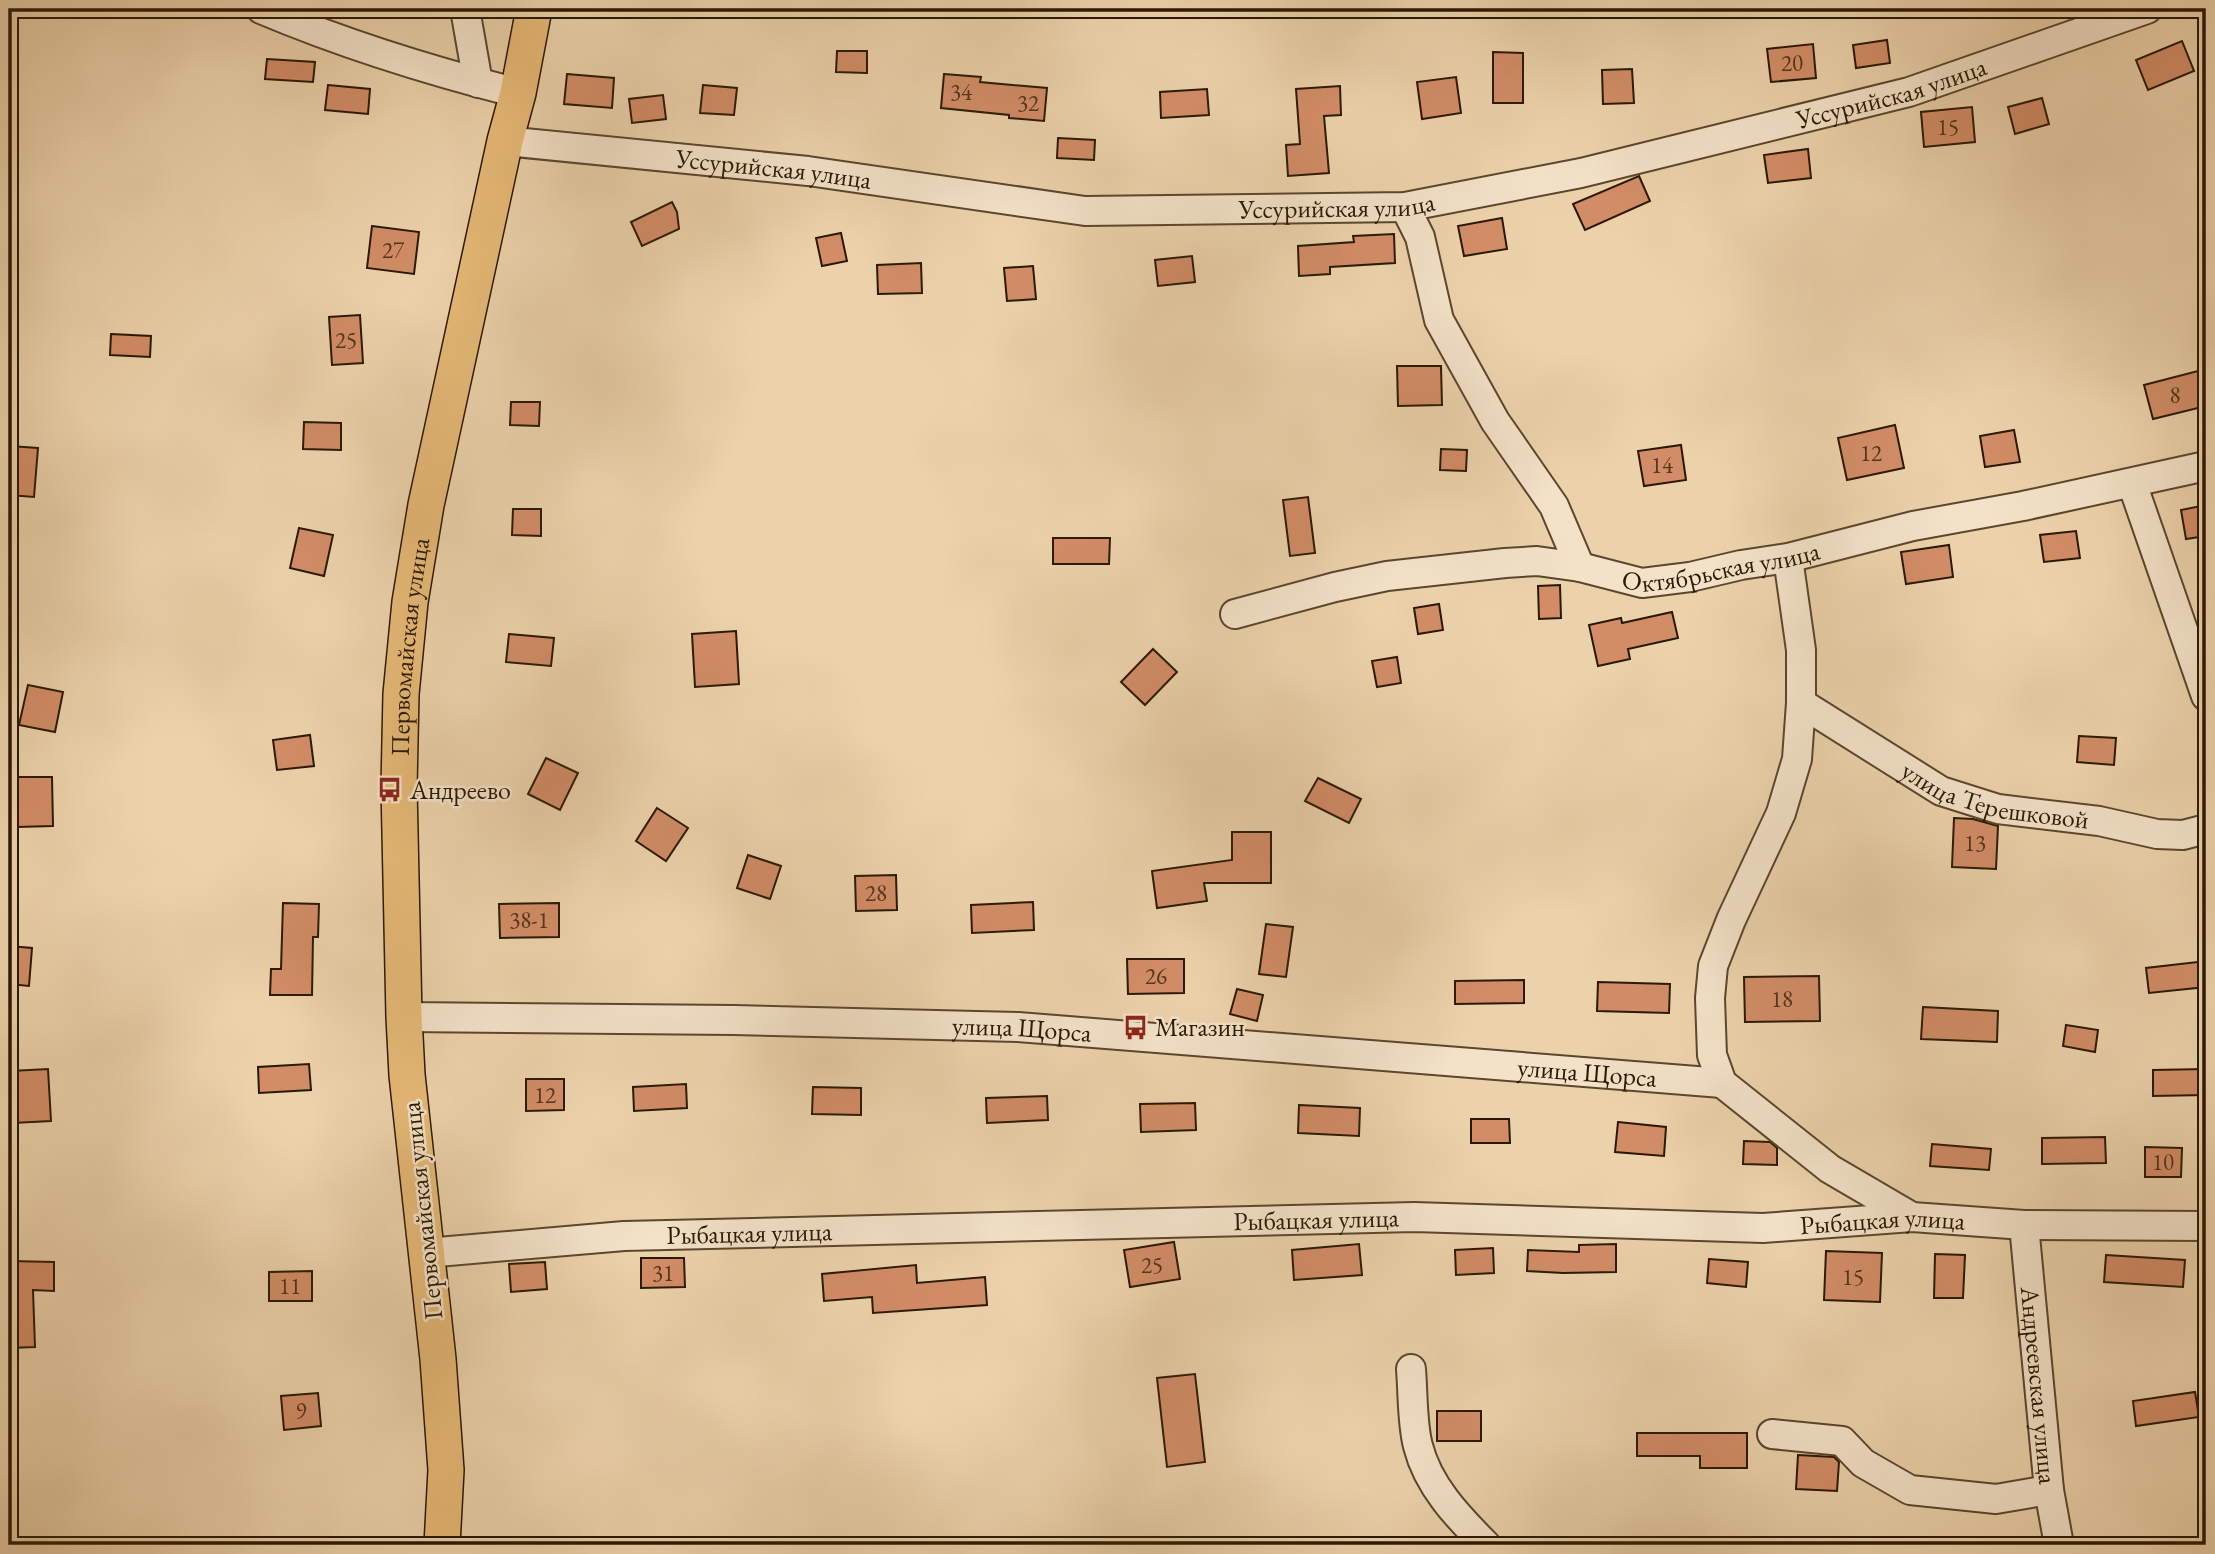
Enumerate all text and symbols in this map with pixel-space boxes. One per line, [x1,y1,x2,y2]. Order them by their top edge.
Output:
house number: 20 [1781,48,1803,78]
street label: Уссурийская улица [1792,49,1992,137]
house number: 34 [950,77,973,107]
house number: 32 [1017,88,1039,118]
house number: 15 [1937,112,1959,142]
street label: Уссурийская улица [673,141,874,197]
street label: Уссурийская улица [1237,185,1438,226]
house number: 27 [382,235,405,265]
house number: 25 [335,325,357,355]
house number: 8 [2169,380,2181,410]
house number: 12 [1860,438,1882,468]
house number: 14 [1651,450,1674,480]
street label: Октябрьская улица [1618,533,1824,600]
street label: Первомайская улица [383,534,437,756]
street label: улица Терешковой [1895,753,2091,837]
place label: Андреево [409,773,511,807]
bus stop icon: Андреево [376,776,404,804]
house number: 13 [1964,828,1986,858]
house number: 28 [865,878,887,908]
house number: 38-1 [509,905,549,935]
house number: 26 [1145,961,1167,991]
house number: 18 [1771,984,1793,1014]
street label: улица Щорса [952,1008,1094,1050]
place label: Магазин [1155,1010,1245,1044]
bus stop icon: Магазин [1121,1013,1149,1041]
street label: улица Щорса [1516,1050,1659,1095]
house number: 12 [534,1080,556,1110]
street label: Первомайская улица [394,1100,450,1322]
house number: 10 [2152,1147,2174,1177]
street label: Рыбацкая улица [1233,1200,1400,1238]
street label: Рыбацкая улица [1799,1200,1967,1242]
street label: Рыбацкая улица [666,1214,833,1252]
house number: 25 [1141,1250,1163,1280]
house number: 31 [652,1258,674,1288]
house number: 15 [1842,1262,1864,1292]
house number: 11 [279,1271,301,1301]
street label: Андреевская улица [2013,1284,2065,1486]
house number: 9 [295,1396,307,1426]

